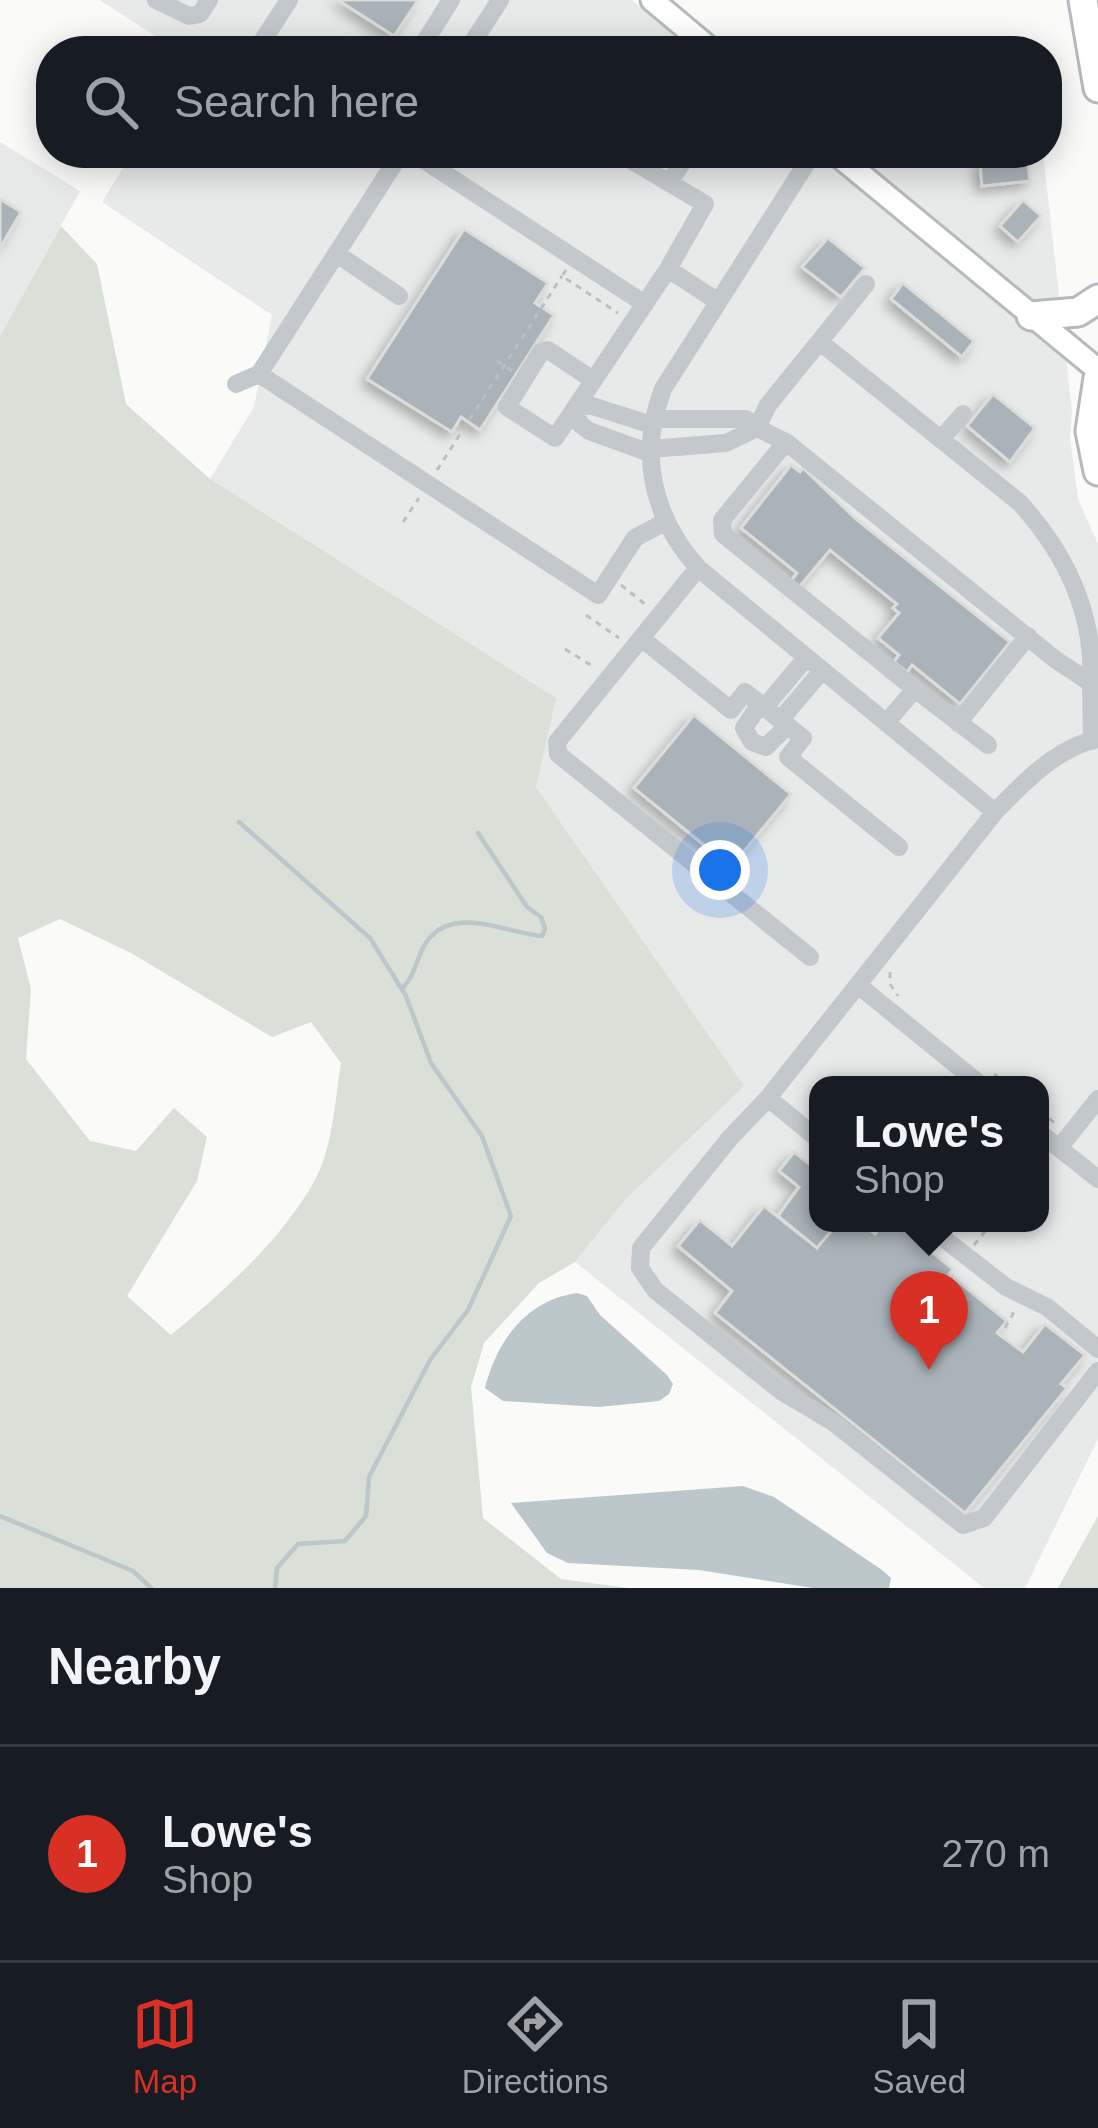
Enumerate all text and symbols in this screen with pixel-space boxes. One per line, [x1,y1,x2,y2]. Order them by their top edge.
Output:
search box [36,36,1062,168]
icon: search [78,69,144,135]
text: Search here [174,76,419,127]
your location [690,840,750,900]
popup [809,1076,1049,1232]
text: Lowe's [854,1106,1004,1157]
text: Shop [854,1158,945,1201]
pin: 1 [890,1271,968,1370]
text: Nearby [48,1638,221,1695]
text: Lowe's [162,1806,313,1857]
text: 1 [76,1832,98,1875]
text: 270 m [942,1832,1050,1875]
text: Shop [162,1858,253,1901]
tab: Map [132,1991,198,2101]
tab: Directions [462,1991,609,2101]
tab: Saved [872,1991,966,2101]

